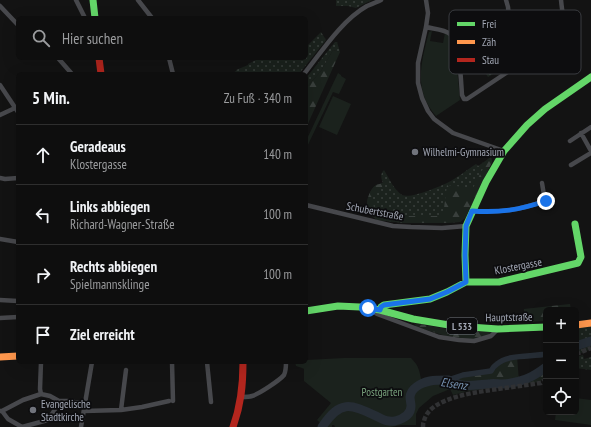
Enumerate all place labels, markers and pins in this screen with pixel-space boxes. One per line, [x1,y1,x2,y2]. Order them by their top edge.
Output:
place label: Wilhelmi-Gymnasium [423,145,504,159]
marker: Wilhelmi-Gymnasium [410,147,420,157]
place label: Evangelische Stadtkirche [41,397,91,424]
marker: Evangelische Stadtkirche [28,405,38,415]

